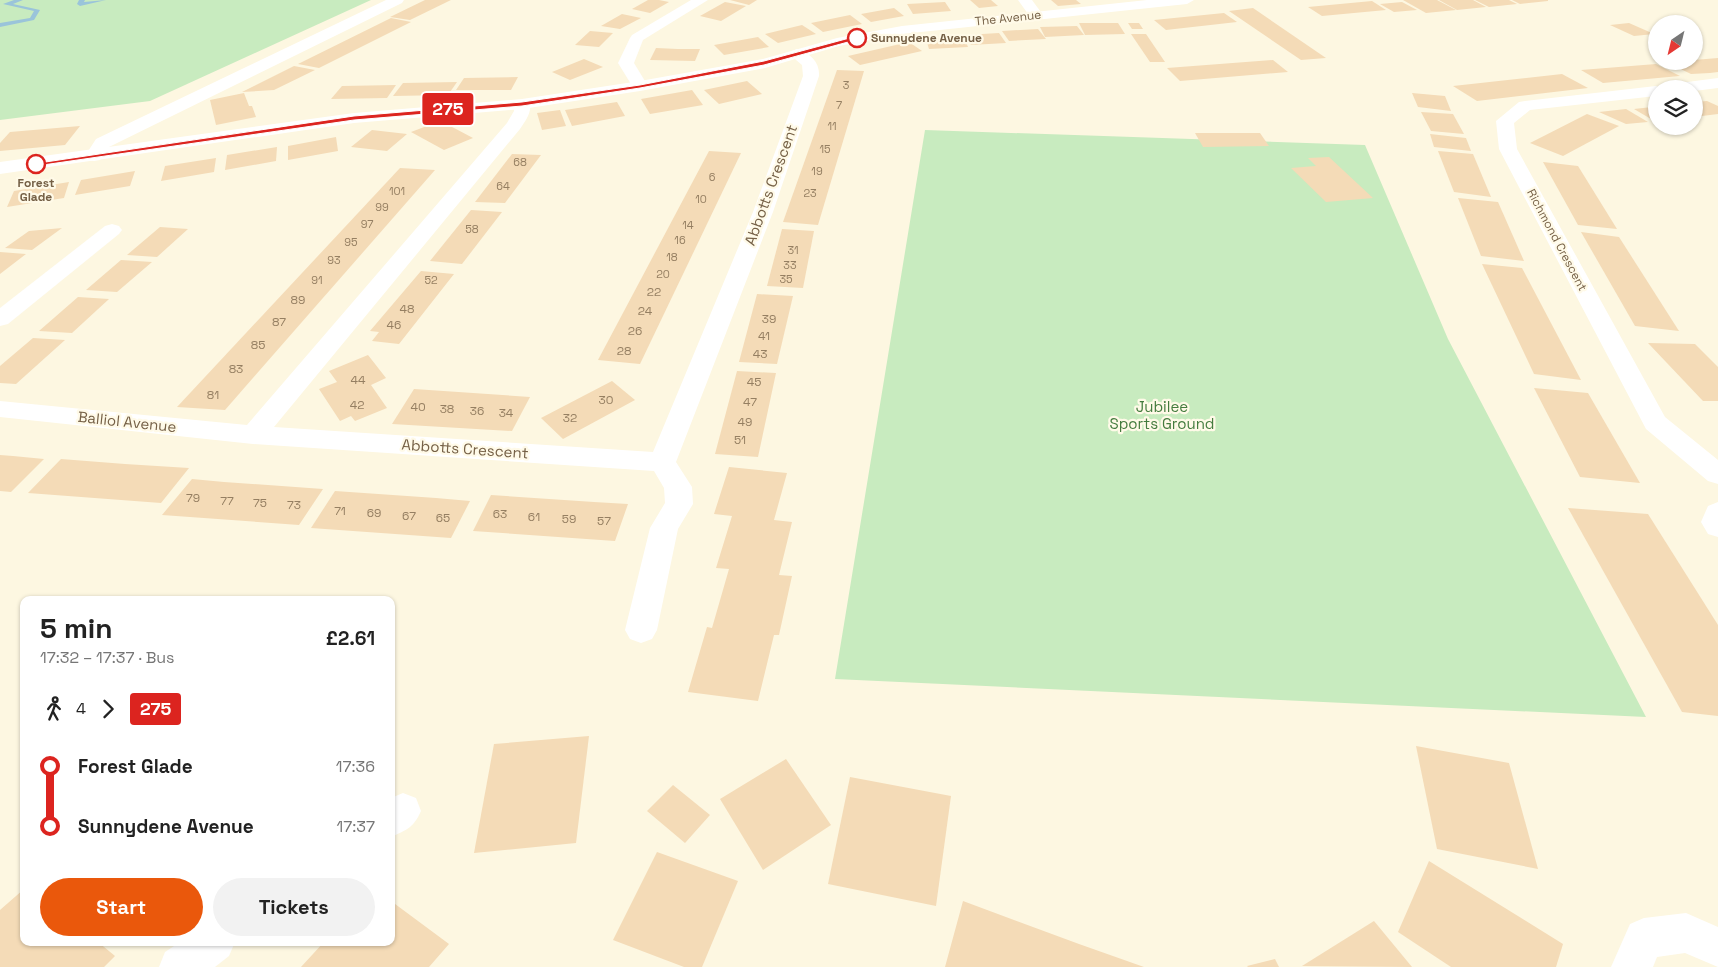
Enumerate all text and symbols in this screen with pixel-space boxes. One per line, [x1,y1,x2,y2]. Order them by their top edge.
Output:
street label: The Avenue [974,7,1042,29]
north arrow [1648,15,1702,70]
map controls [1648,15,1703,135]
marker: Sunnydene Avenue [847,28,867,48]
place label: Sunnydene Avenue [871,30,982,46]
house number: 3 [843,78,850,92]
button: layers [1648,80,1703,135]
line badge: 275 [419,93,477,125]
text: 275 [432,97,464,120]
house number: 7 [836,98,842,112]
house number: 11 [827,119,837,133]
street label: Abbotts Crescent [740,122,801,248]
house number: 15 [819,142,831,156]
marker: Forest Glade [26,154,46,174]
house number: 68 [513,155,527,169]
house number: 19 [811,164,823,178]
house number: 6 [709,170,716,184]
place label: Forest Glade [18,175,54,205]
house number: 64 [496,179,510,193]
house number: 101 [389,184,405,198]
house number: 23 [803,186,817,200]
street label: Richmond Crescent [1523,186,1591,294]
house number: 10 [695,192,707,206]
house number: 99 [375,200,389,214]
house number: 97 [361,217,373,231]
house number: 14 [682,218,694,232]
house number: 58 [465,222,479,236]
house number: 16 [674,233,686,247]
house number: 95 [344,235,358,249]
house number: 31 [787,243,799,257]
house number: 18 [666,250,678,264]
house number: 93 [327,253,341,267]
house number: 33 [783,258,797,272]
house number: 20 [656,267,670,281]
house number: 35 [779,272,793,286]
house number: 91 [311,273,323,287]
house number: 52 [424,273,438,287]
house number: 22 [647,284,661,300]
house number: 89 [291,292,305,308]
house number: 48 [400,301,414,317]
house number: 24 [638,303,653,319]
house number: 39 [762,311,776,327]
house number: 87 [272,314,286,330]
house number: 46 [387,317,401,333]
house number: 26 [628,323,642,339]
house number: 41 [758,328,770,344]
house number: 85 [251,337,265,353]
house number: 28 [617,343,631,359]
house number: 43 [753,346,767,362]
house number: 83 [229,361,243,377]
house number: 44 [350,372,366,388]
house number: 45 [747,374,761,390]
house number: 81 [207,387,219,403]
house number: 30 [599,392,613,408]
house number: 47 [743,394,757,410]
house number: 42 [350,397,364,413]
park label: Jubilee Sports Ground [1109,397,1215,433]
house number: 40 [410,399,426,415]
house number: 38 [440,401,454,417]
house number: 36 [470,403,484,419]
house number: 34 [499,405,514,421]
street label: Balliol Avenue [77,407,177,436]
house number: 32 [563,410,577,426]
house number: 49 [738,414,752,430]
house number: 51 [734,432,746,448]
street label: Abbotts Crescent [401,435,529,462]
house number: 79 [186,490,200,506]
house number: 77 [220,493,234,509]
house number: 75 [253,495,267,511]
house number: 73 [287,497,301,513]
house number: 71 [334,503,346,519]
house number: 69 [367,505,381,521]
house number: 63 [493,506,507,522]
house number: 67 [402,508,416,524]
house number: 61 [528,509,540,525]
house number: 65 [436,510,450,526]
house number: 59 [562,511,576,527]
house number: 57 [597,513,611,529]
text: 5 min [40,610,113,646]
text: £2.61 [326,626,375,651]
text: 17:32 – 17:37 · Bus [40,647,175,668]
icon: walk [40,695,68,723]
icon: forward [94,695,122,723]
text: 275 [140,697,171,720]
text: 4 [76,698,86,719]
text: Forest Glade [78,754,193,779]
text: 17:36 [336,756,375,777]
text: Sunnydene Avenue [78,814,254,839]
text: 17:37 [337,816,375,837]
button: Start [40,878,203,936]
button: Tickets [213,878,375,936]

